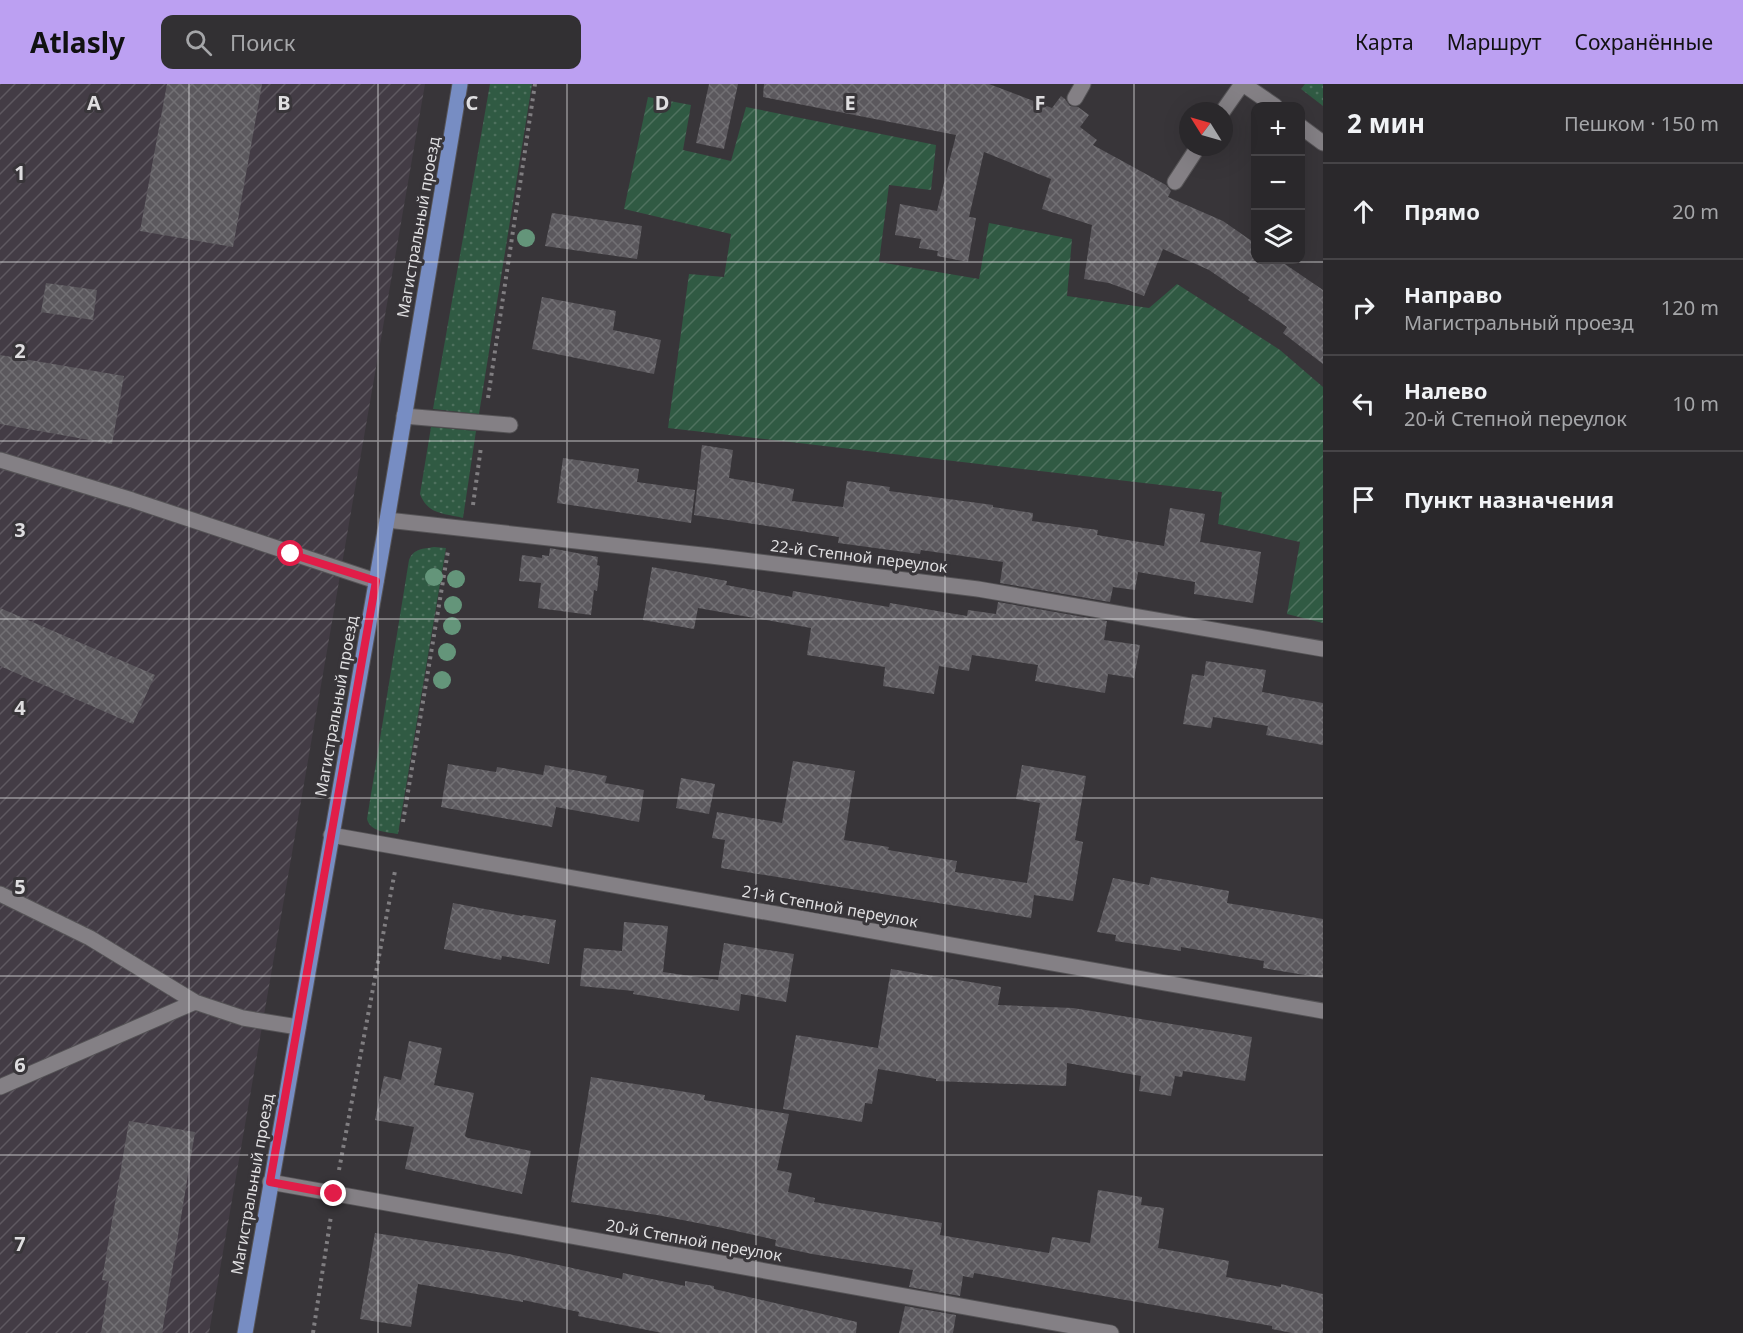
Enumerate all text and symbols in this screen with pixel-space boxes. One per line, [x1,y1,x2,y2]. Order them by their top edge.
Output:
search box [161,15,581,69]
text: Atlasly [30,23,125,61]
icon: search [182,26,215,59]
text: Поиск [230,27,295,57]
text: Карта [1355,28,1414,56]
text: Маршрут [1447,28,1542,56]
text: Сохранённые [1575,28,1713,56]
text: A [87,89,101,116]
text: B [277,89,291,116]
text: C [466,89,479,116]
text: D [655,89,669,116]
text: E [844,89,856,116]
text: F [1035,89,1045,116]
north arrow [1179,102,1233,156]
map controls [1251,102,1305,264]
button: + [1251,102,1305,156]
text: 2 мин [1347,105,1425,141]
text: Пешком · 150 m [1564,110,1719,137]
street label: Магистральный проезд [391,134,445,319]
button: − [1251,156,1305,210]
text: 1 [14,159,26,186]
icon: ahead [1347,195,1380,228]
text: Прямо [1404,196,1480,226]
text: 20 m [1672,198,1719,225]
button: layers [1251,210,1305,264]
text: Направо [1404,279,1502,309]
icon: right [1347,291,1380,324]
text: 120 m [1661,294,1719,321]
text: Магистральный проезд [1404,309,1634,336]
text: 2 [14,337,26,364]
text: Налево [1404,375,1487,405]
icon: left [1347,387,1380,420]
text: 10 m [1672,390,1719,417]
text: 20-й Степной переулок [1404,405,1627,432]
icon: arrive [1347,483,1380,516]
text: Пункт назначения [1404,484,1614,514]
text: 3 [14,516,26,543]
street label: 22-й Степной переулок [769,534,949,578]
route start [277,540,303,566]
street label: Магистральный проезд [309,613,363,798]
text: 4 [14,694,26,721]
text: 5 [14,873,26,900]
street label: 21-й Степной переулок [740,880,920,932]
text: 6 [14,1051,26,1078]
street label: Магистральный проезд [225,1091,279,1276]
route end [320,1180,346,1206]
street label: 20-й Степной переулок [604,1214,784,1266]
text: 7 [14,1230,26,1257]

